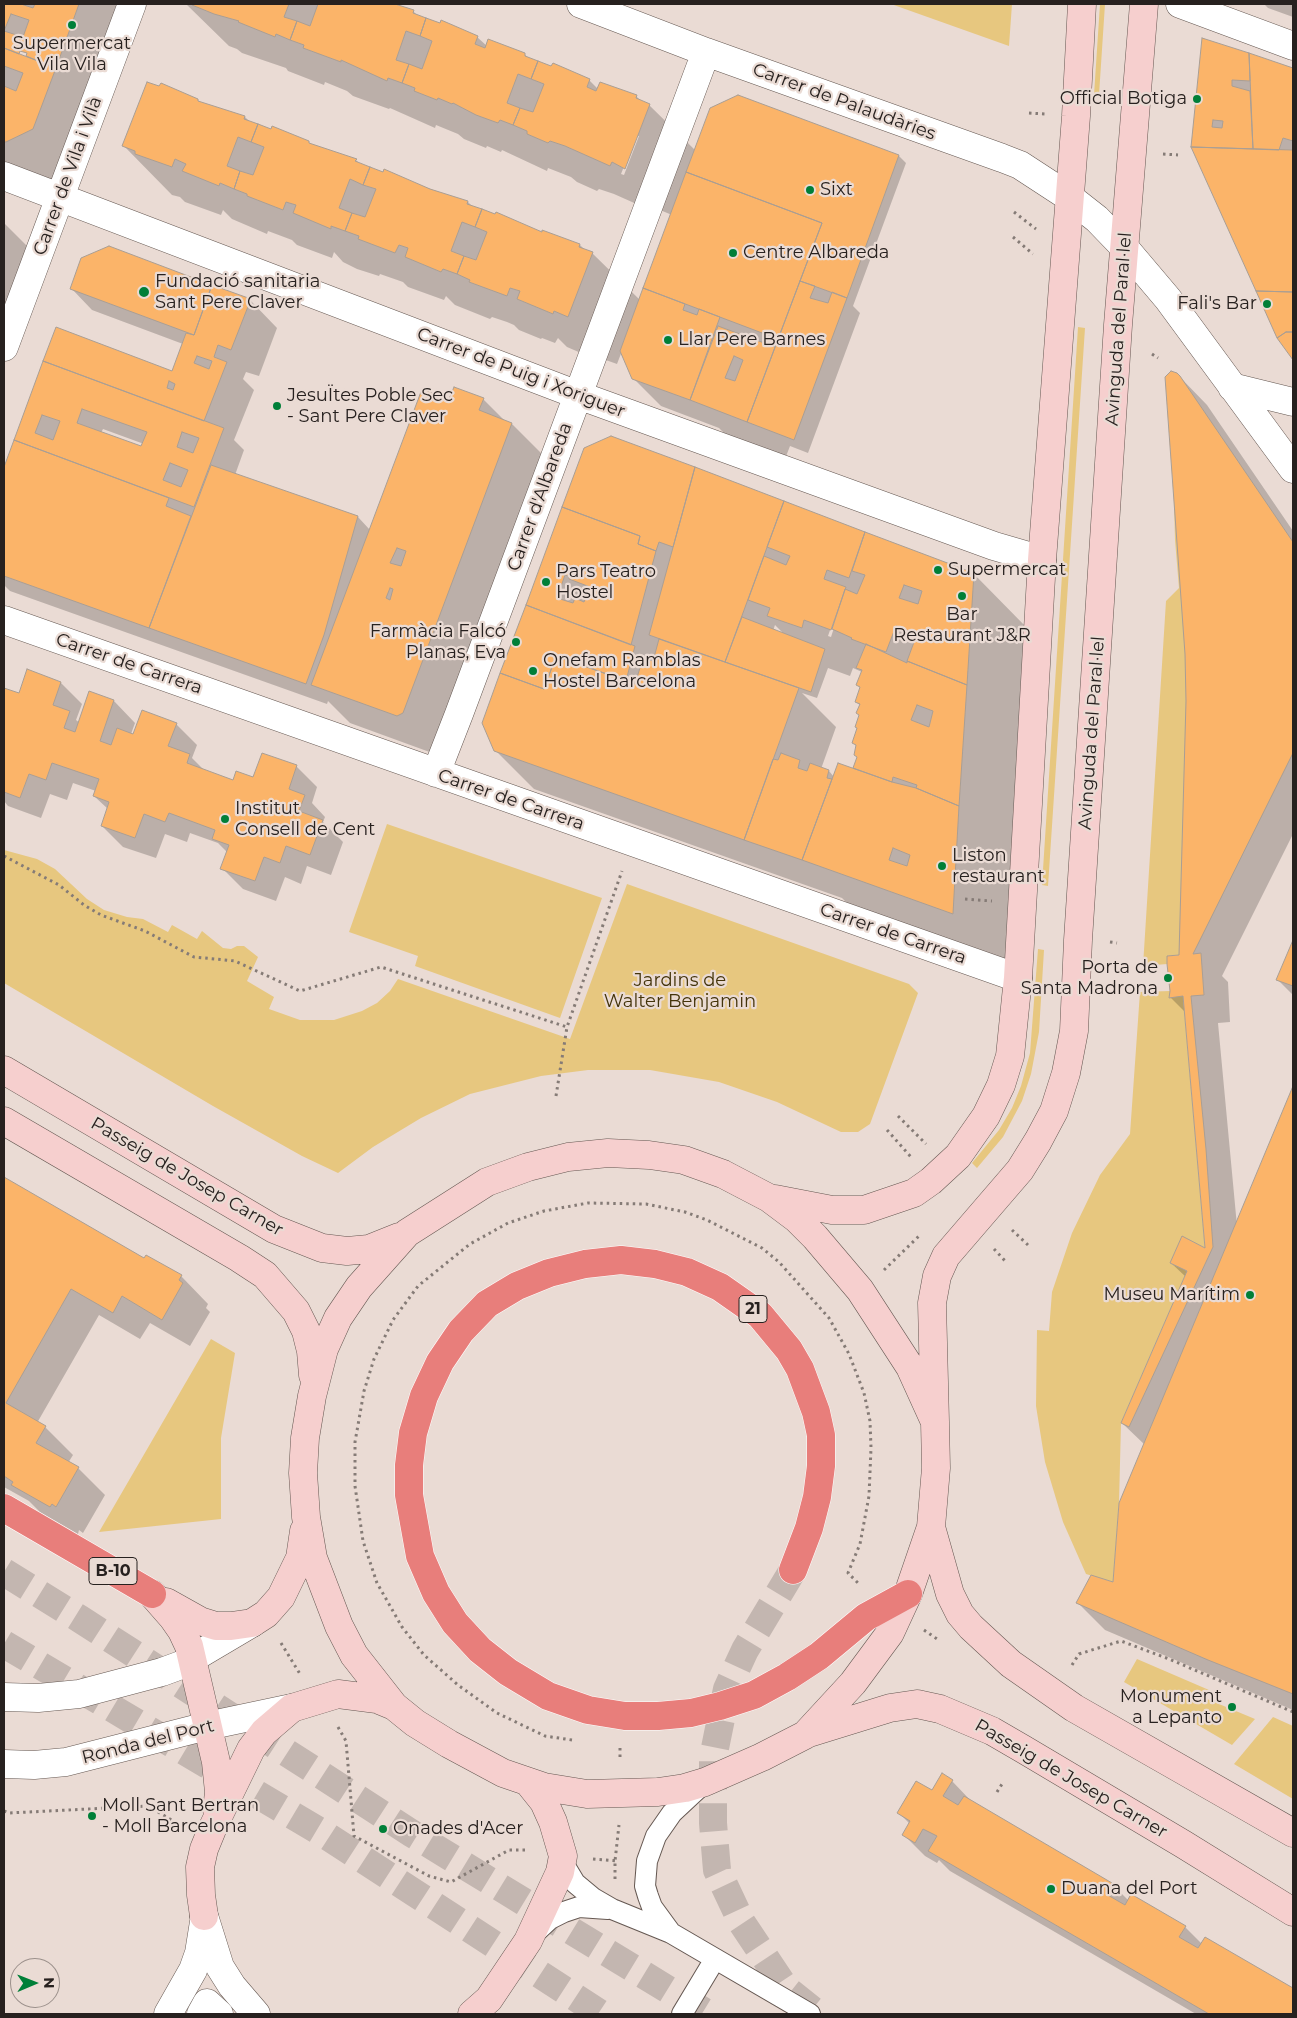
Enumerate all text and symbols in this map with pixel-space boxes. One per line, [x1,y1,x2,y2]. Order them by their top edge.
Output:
marker: Supermercat Vila Vila [66,19,78,31]
place label: Supermercat Vila Vila [13,33,131,76]
street label: Carrer de Palaudàries [750,59,938,145]
place label: Official Botiga [1060,88,1187,110]
marker: Official Botiga [1191,93,1203,105]
street label: Carrer de Vila i Vilà [29,94,107,258]
place label: Sixt [820,179,853,201]
marker: Sixt [804,184,816,196]
street label: Avinguda del Paral·lel [1101,231,1137,427]
place label: Centre Albareda [743,242,889,264]
marker: Centre Albareda [727,247,739,259]
place label: Fundació sanitaria Sant Pere Claver [155,271,320,314]
marker: Fundació sanitaria Sant Pere Claver [137,285,151,299]
place label: Fali's Bar [1177,293,1257,315]
marker: Fali's Bar [1261,298,1273,310]
street label: Carrer de Puig i Xoriguer [414,323,628,423]
place label: Llar Pere Barnes [678,329,825,351]
marker: Llar Pere Barnes [662,334,674,346]
place label: JesuÏtes Poble Sec - Sant Pere Claver [287,385,453,428]
marker: JesuÏtes Poble Sec - Sant Pere Claver [271,400,283,412]
street label: Carrer d'Albareda [503,420,577,574]
place label: Supermercat [948,559,1066,581]
place label: Pars Teatro Hostel [556,561,656,604]
marker: Supermercat [932,564,944,576]
marker: Pars Teatro Hostel [540,576,552,588]
marker: Bar Restaurant J&R [956,590,968,602]
place label: Bar Restaurant J&R [893,604,1031,646]
place label: Farmàcia Falcó Planas, Eva [370,621,506,664]
street label: Carrer de Carrera [53,629,205,699]
street label: Avinguda del Paral·lel [1074,635,1110,831]
marker: Farmàcia Falcó Planas, Eva [510,636,522,648]
place label: Onefam Ramblas Hostel Barcelona [543,650,701,692]
marker: Onefam Ramblas Hostel Barcelona [527,665,539,677]
street label: Carrer de Carrera [435,765,587,835]
place label: Institut Consell de Cent [235,798,375,841]
marker: Institut Consell de Cent [219,813,231,825]
place label: Liston restaurant [952,845,1045,888]
marker: Liston restaurant [936,860,948,872]
street label: Carrer de Carrera [817,899,969,969]
place label: Porta de Santa Madrona [1021,957,1158,1000]
park label: Jardins de Walter Benjamin [604,970,756,1012]
marker: Porta de Santa Madrona [1162,972,1174,984]
street label: Passeig de Josep Carner [87,1113,287,1241]
place label: Museu Marítim [1103,1284,1240,1306]
marker: Museu Marítim [1244,1289,1256,1301]
road number: 21 [739,1296,767,1322]
road number: B-10 [89,1558,137,1584]
place label: Monument a Lepanto [1120,1686,1222,1728]
marker: Monument a Lepanto [1226,1701,1238,1713]
street label: Ronda del Port [80,1715,216,1769]
street label: Passeig de Josep Carner [971,1715,1171,1843]
place label: Moll Sant Bertran - Moll Barcelona [102,1795,259,1838]
marker: Moll Sant Bertran - Moll Barcelona [86,1810,98,1822]
place label: Onades d'Acer [393,1818,523,1840]
marker: Onades d'Acer [377,1823,389,1835]
place label: Duana del Port [1061,1878,1197,1900]
marker: Duana del Port [1045,1883,1057,1895]
north arrow [10,1958,60,2008]
text: N [40,1977,58,1989]

